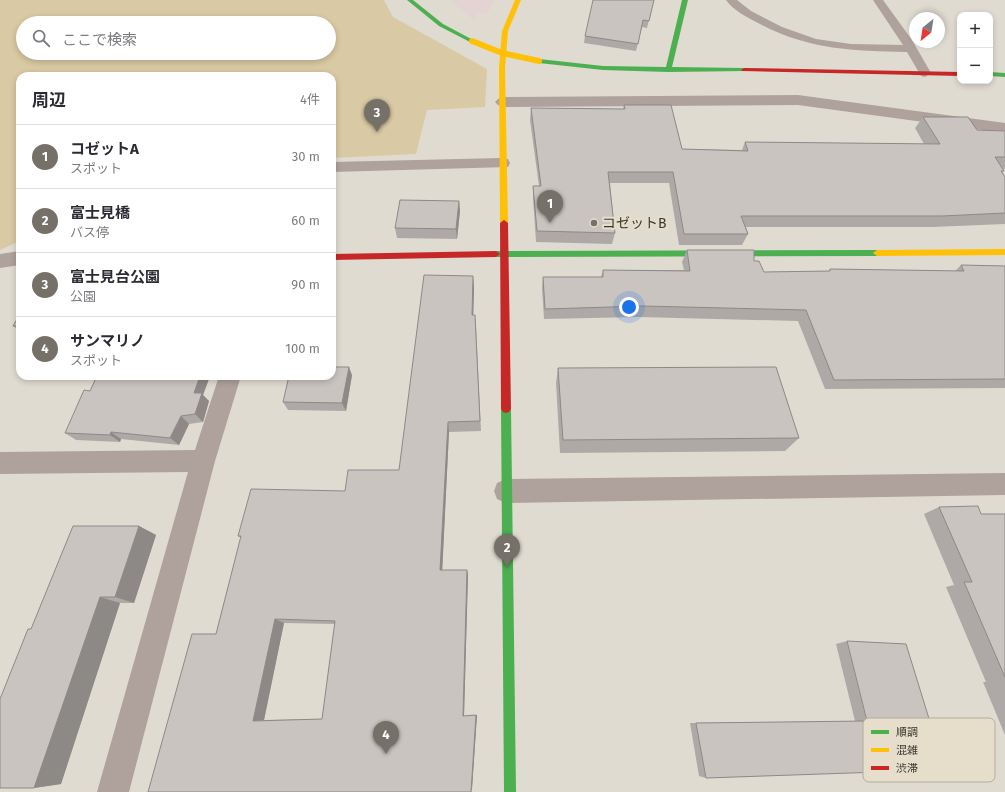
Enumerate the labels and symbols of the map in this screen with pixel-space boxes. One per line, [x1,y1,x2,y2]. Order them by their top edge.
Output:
north arrow [909,12,945,48]
pin: 3 [364,99,390,132]
pin: 1 [537,190,563,223]
place label: コゼットB [602,215,667,232]
marker: コゼットB [589,218,599,228]
your location [619,297,639,317]
pin: 2 [494,534,520,567]
legend [863,718,995,782]
pin: 4 [373,721,399,754]
text: 順調 [896,726,918,739]
text: 混雑 [896,744,918,757]
text: 渋滞 [896,762,918,775]

